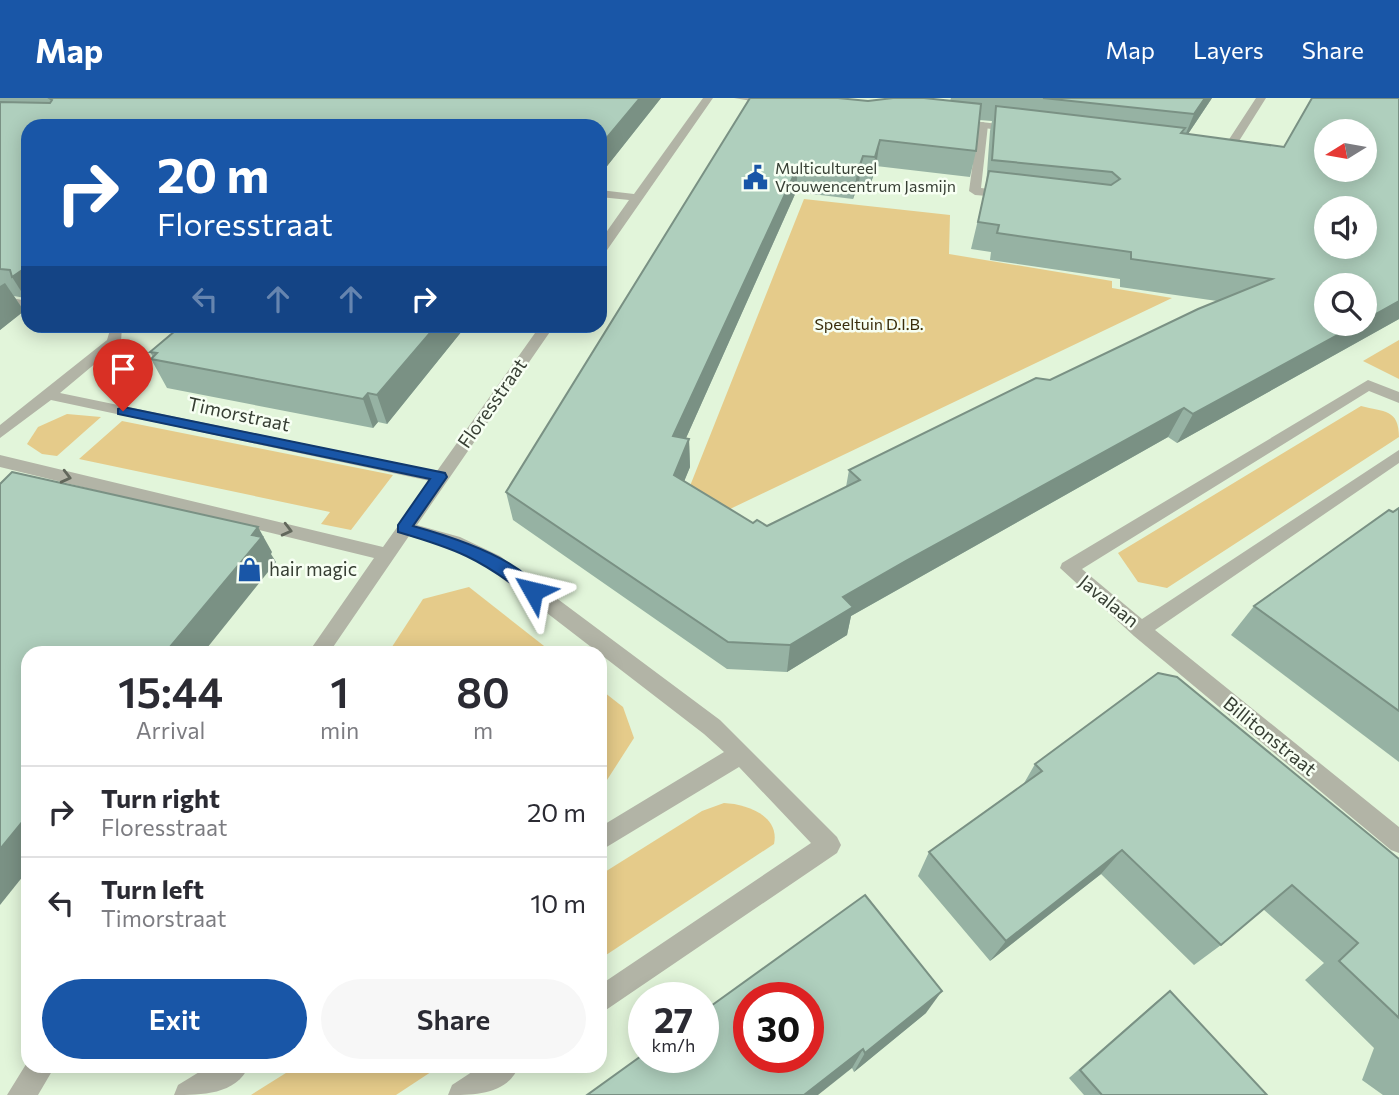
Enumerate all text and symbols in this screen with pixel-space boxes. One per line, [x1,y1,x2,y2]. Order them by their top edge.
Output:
text: Map [35,29,103,70]
text: Map [1106,35,1155,64]
text: Layers [1193,35,1264,64]
text: Share [1302,35,1364,64]
north arrow [1314,119,1377,182]
map controls [1314,119,1377,336]
text: 20 m [157,143,269,203]
icon: right [42,147,133,238]
place label: Multicultureel Vrouwencentrum Jasmijn [775,158,956,195]
public building icon: Multicultureel Vrouwencentrum Jasmijn [741,163,769,191]
button: sound [1314,196,1377,259]
text: Floresstraat [157,203,333,243]
button: search [1314,273,1377,336]
icon: left [186,280,224,318]
icon: ahead [259,280,297,318]
icon: ahead [332,280,370,318]
icon: right [405,280,443,318]
park label: Speeltuin D.I.B. [814,314,924,333]
pin [93,339,153,411]
icon: arrive [104,350,142,388]
street label: Floresstraat [452,353,531,452]
street label: Timorstraat [186,391,292,436]
one-way arrow [60,468,72,483]
one-way arrow [281,522,293,536]
position arrow [496,554,570,628]
shop icon: hair magic [235,555,263,583]
place label: hair magic [269,557,357,580]
street label: Javalaan [1075,570,1144,632]
text: 15:44 [118,665,223,717]
text: 1 [330,665,349,717]
text: 80 [456,665,510,717]
street label: Billitonstraat [1219,691,1322,780]
text: Arrival [136,716,205,744]
text: min [320,716,359,744]
text: m [473,716,493,744]
text: Turn right [101,782,220,813]
icon: right [42,793,80,831]
text: 20 m [527,796,586,827]
text: Floresstraat [101,813,227,841]
text: Turn left [101,873,204,904]
icon: left [42,884,80,922]
text: 10 m [530,887,586,918]
text: Timorstraat [101,904,227,932]
button: Exit [42,979,307,1059]
button: Share [321,979,586,1059]
speed limit sign: 30 [733,982,824,1073]
text: 27 [654,997,693,1040]
text: km/h [652,1034,695,1056]

